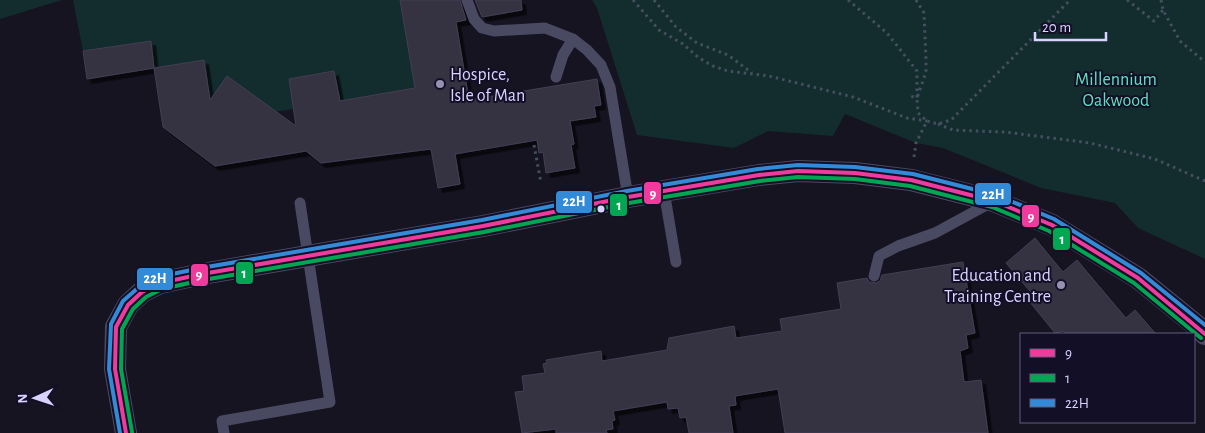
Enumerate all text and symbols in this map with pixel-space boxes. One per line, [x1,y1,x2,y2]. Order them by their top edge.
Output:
scale bar [1035,10,1106,42]
text: 20 m [1042,20,1071,35]
place label: Hospice, Isle of Man [450,66,525,105]
park label: Millennium Oakwood [1075,71,1157,110]
marker: Hospice, Isle of Man [434,78,446,90]
line badge: 9 [643,181,662,205]
line badge: 22H [974,182,1012,206]
text: 9 [650,187,657,201]
text: 22H [982,188,1004,202]
line badge: 22H [555,190,593,214]
line badge: 1 [609,193,628,217]
text: 22H [563,195,585,209]
text: 1 [616,199,622,213]
unlabelled marker [596,204,606,214]
line badge: 9 [1021,204,1040,228]
text: 9 [1028,210,1035,224]
line badge: 1 [1052,227,1071,251]
text: 1 [1059,233,1065,247]
line badge: 1 [235,261,254,285]
line badge: 9 [190,263,209,287]
line badge: 22H [136,267,174,291]
text: 1 [241,267,247,281]
place label: Education and Training Centre [944,267,1051,306]
text: 9 [196,268,203,282]
text: 22H [144,272,166,286]
marker: Education and Training Centre [1055,279,1067,291]
legend [1020,333,1195,423]
text: 9 [1065,346,1072,361]
text: 1 [1065,371,1070,386]
north arrow [10,373,60,423]
text: N [16,393,30,404]
text: 22H [1065,396,1089,411]

